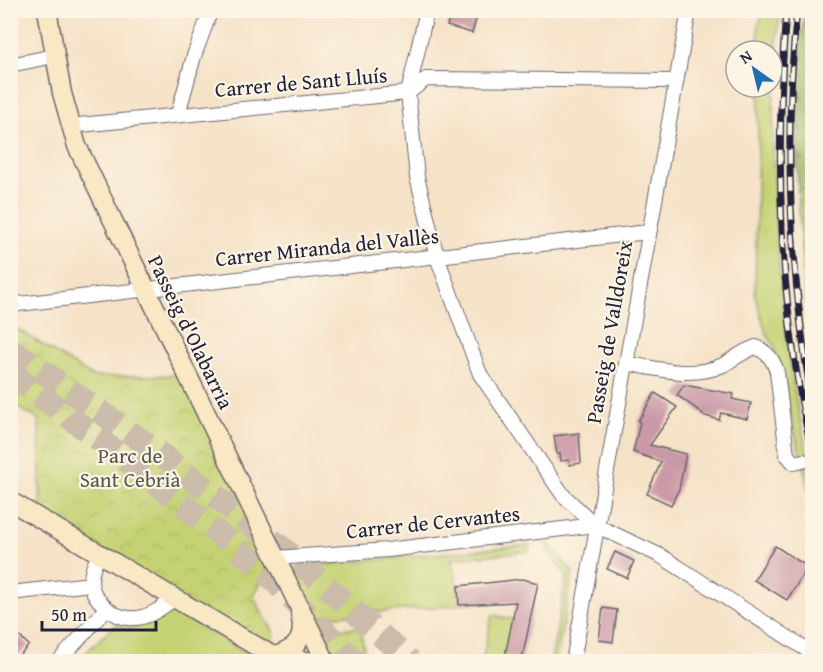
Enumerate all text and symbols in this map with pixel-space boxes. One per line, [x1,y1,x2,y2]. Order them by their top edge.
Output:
north arrow [724,39,784,99]
text: N [734,43,757,70]
street label: Carrer de Sant Lluís [214,59,388,105]
street label: Carrer Miranda del Vallès [214,220,440,274]
street label: Passeig de Valldoreix [578,238,640,426]
street label: Passeig d'Olabarria [140,250,242,414]
park label: Parc de Sant Cebrià [80,440,180,495]
street label: Carrer de Cervantes [345,497,521,547]
scale bar [42,594,156,632]
text: 50 m [51,601,87,628]

